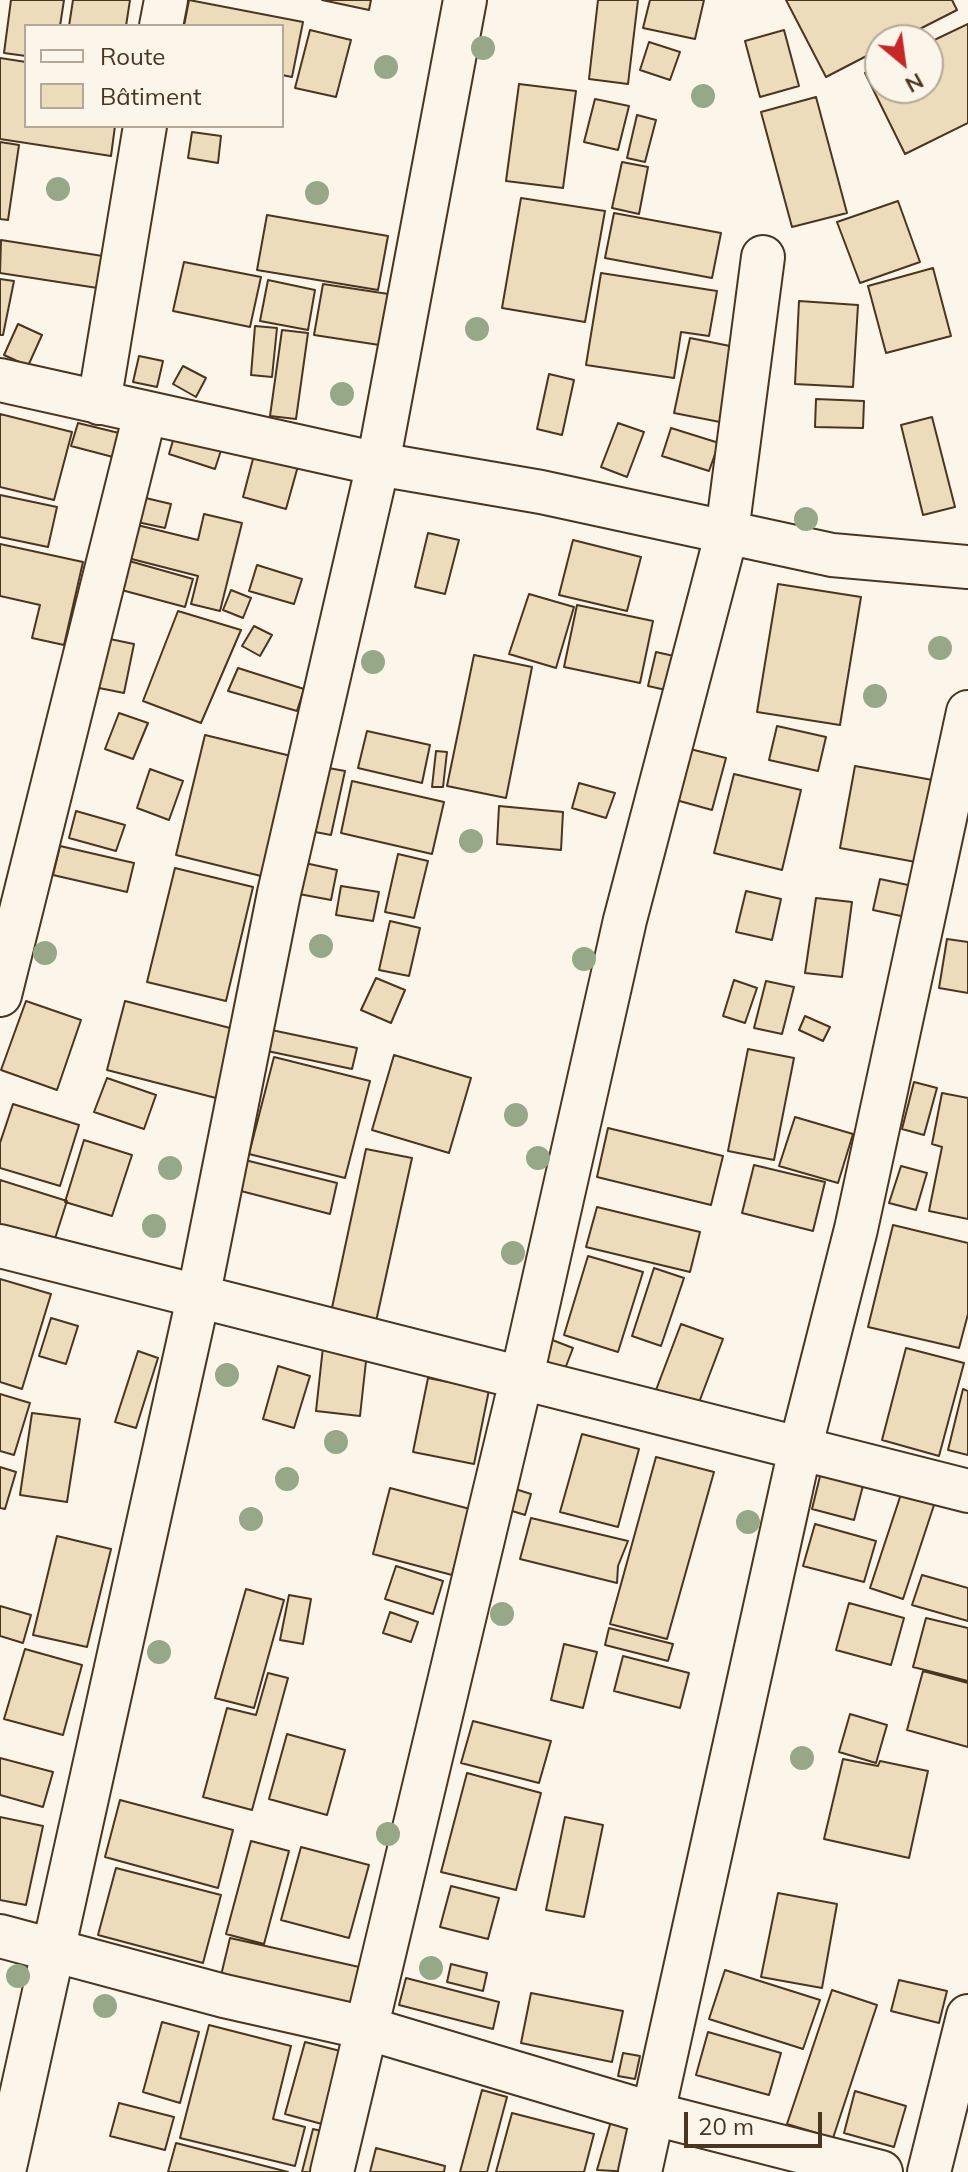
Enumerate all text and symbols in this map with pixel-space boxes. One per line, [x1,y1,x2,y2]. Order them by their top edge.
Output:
legend [24,24,284,128]
north arrow [864,24,944,104]
text: Route [100,41,165,71]
text: N [901,67,929,100]
text: Bâtiment [100,81,201,111]
scale bar [688,2096,826,2146]
text: 20 m [698,2111,754,2141]

